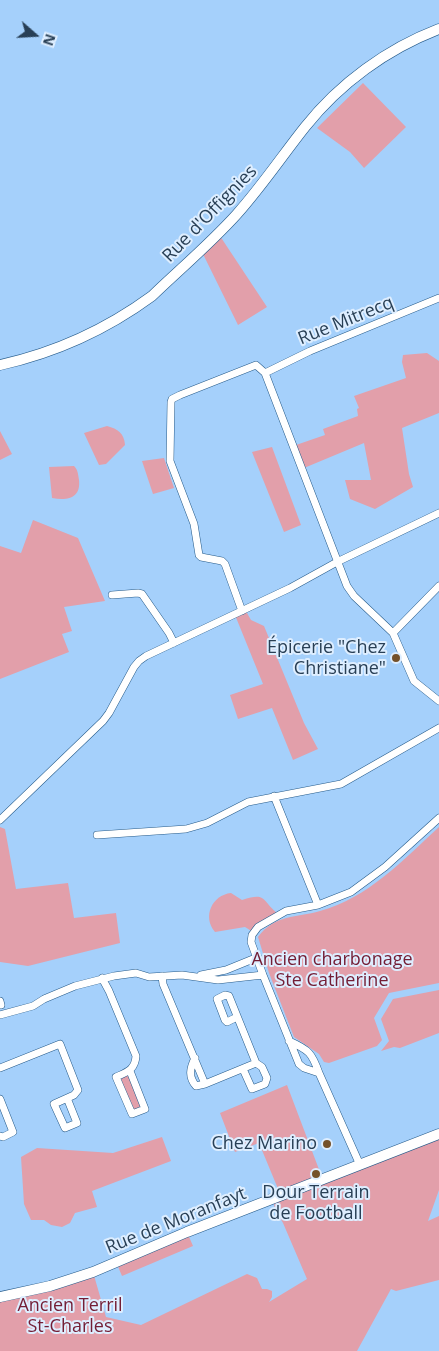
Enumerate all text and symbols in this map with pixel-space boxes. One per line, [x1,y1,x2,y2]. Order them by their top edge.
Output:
north arrow [10,10,60,60]
text: N [39,32,60,49]
street label: Rue d'Offignies [158,161,262,267]
street label: Rue Mitrecq [295,292,397,350]
place label: Épicerie "Chez Christiane" [267,637,386,680]
marker: Épicerie "Chez Christiane" [390,652,402,664]
park label: Ancien charbonage Ste Catherine [251,949,413,992]
place label: Chez Marino [211,1133,317,1155]
marker: Chez Marino [321,1138,333,1150]
marker: Dour Terrain de Football [310,1168,322,1180]
place label: Dour Terrain de Football [262,1182,370,1224]
street label: Rue de Moranfayt [103,1183,249,1259]
park label: Ancien Terril St-Charles [17,1295,123,1338]

